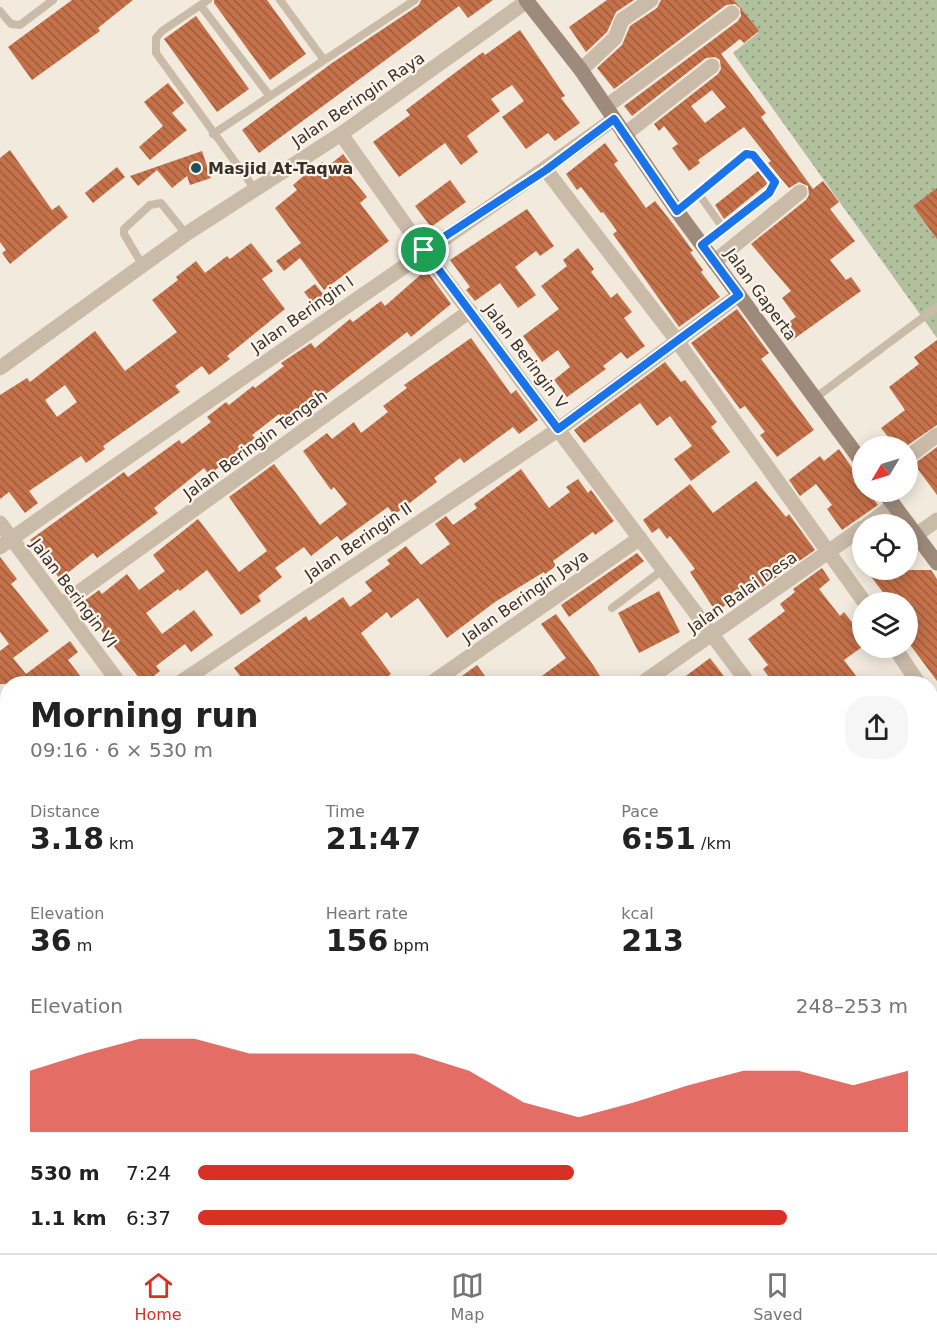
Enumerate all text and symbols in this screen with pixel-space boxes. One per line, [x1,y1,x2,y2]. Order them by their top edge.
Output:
street label: Jalan Beringin Raya [288,48,428,151]
place label: Masjid At-Taqwa [208,159,353,178]
marker: Masjid At-Taqwa [189,161,203,175]
pin [398,224,449,275]
icon: arrive [407,233,440,266]
street label: Jalan Gaperta [720,244,800,344]
street label: Jalan Beringin I [247,272,357,357]
street label: Jalan Beringin V [479,299,571,413]
street label: Jalan Beringin Tengah [179,386,331,504]
north arrow [852,436,918,502]
map controls [852,436,918,658]
street label: Jalan Beringin II [300,499,416,585]
button: locate [852,514,918,580]
street label: Jalan Beringin VI [26,534,121,652]
street label: Jalan Beringin Jaya [458,546,592,648]
street label: Jalan Balai Desa [683,548,801,638]
button: layers [852,592,918,658]
text: Morning run [30,696,258,735]
button: share [845,696,908,759]
text: 09:16 · 6 × 530 m [30,738,213,762]
text: Distance [30,802,100,821]
text: Time [326,802,365,821]
text: Pace [621,802,659,821]
text: 3.18 [30,821,104,856]
text: 21:47 [326,821,421,856]
text: 6:51 [621,821,696,856]
text: km [104,834,134,853]
text: /km [696,834,731,853]
text: Elevation [30,904,104,923]
text: Heart rate [326,904,408,923]
text: kcal [621,904,654,923]
text: 36 [30,923,72,958]
text: 156 [326,923,388,958]
text: 213 [621,923,684,958]
text: m [72,936,92,955]
text: bpm [388,936,429,955]
text: Elevation [30,994,123,1018]
text: 248–253 m [796,994,908,1018]
text: 530 m [30,1161,100,1185]
text: 7:24 [126,1161,171,1185]
text: 1.1 km [30,1206,107,1230]
text: 6:37 [126,1206,171,1230]
tab: Home [134,1269,182,1324]
tab: Map [451,1269,484,1324]
tab: Saved [753,1269,803,1324]

